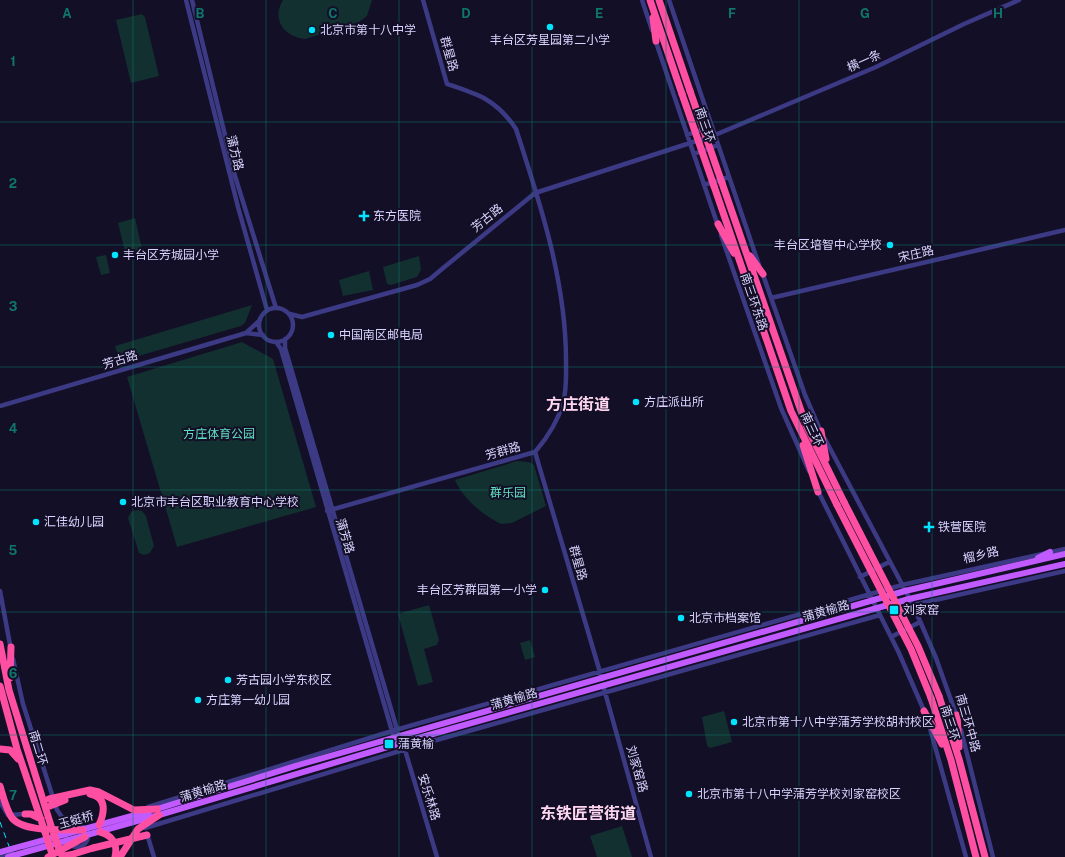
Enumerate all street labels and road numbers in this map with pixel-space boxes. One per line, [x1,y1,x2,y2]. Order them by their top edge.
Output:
street label: 群星路 [437,35,461,73]
street label: 横一条 [845,47,883,75]
street label: 南三环 [693,106,717,144]
street label: 蒲方路 [224,134,246,172]
street label: 芳古路 [469,201,505,235]
street label: 宋庄路 [897,243,935,265]
street label: 南三环东路 [738,271,770,333]
street label: 芳古路 [101,348,139,372]
street label: 南三环 [798,410,826,448]
street label: 芳群路 [484,439,522,463]
street label: 蒲芳路 [333,517,357,555]
street label: 群星路 [566,544,590,582]
street label: 榴乡路 [962,544,1000,566]
street label: 蒲黄榆路 [801,598,851,624]
street label: 蒲黄榆路 [489,686,539,712]
street label: 南三环中路 [953,692,983,754]
street label: 南三环 [938,704,962,742]
street label: 南二环 [26,729,50,767]
street label: 刘家窑路 [624,744,650,794]
street label: 安乐林路 [415,772,443,822]
street label: 蒲黄榆路 [178,777,228,805]
street label: 玉蜓桥 [57,809,95,831]

